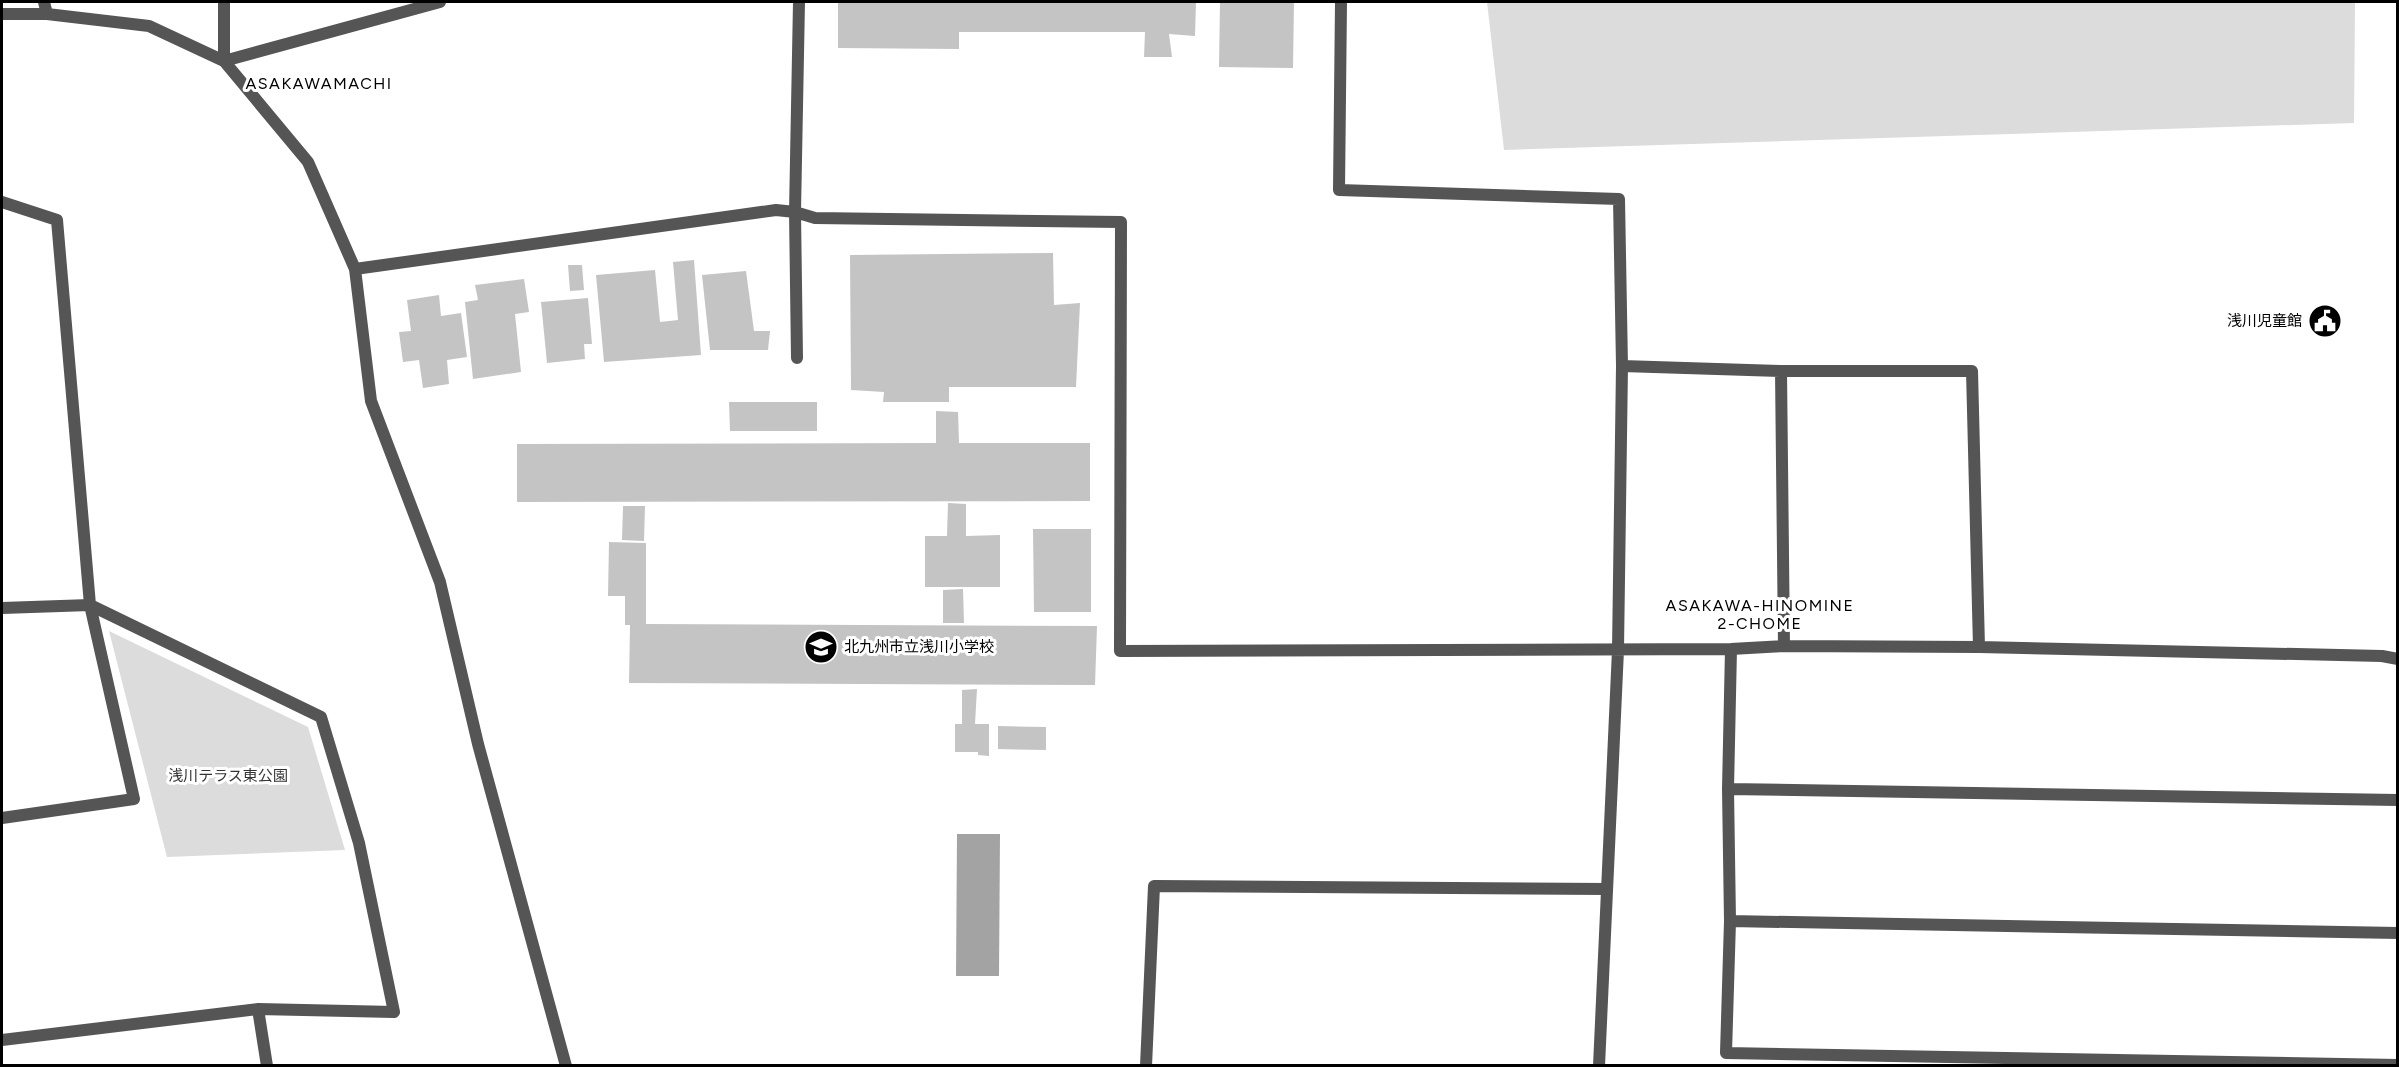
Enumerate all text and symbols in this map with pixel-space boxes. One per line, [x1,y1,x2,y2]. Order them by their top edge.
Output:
district label: ASAKAWAMACHI [245,74,393,93]
public building icon: 浅川児童館 [2307,303,2343,339]
place label: 浅川児童館 [2227,312,2302,330]
district label: ASAKAWA-HINOMINE 2-CHOME [1666,596,1854,633]
school or university icon: 北九州市立浅川小学校 [803,629,839,665]
place label: 北九州市立浅川小学校 [844,638,994,656]
park label: 浅川テラス東公園 [168,767,288,785]

